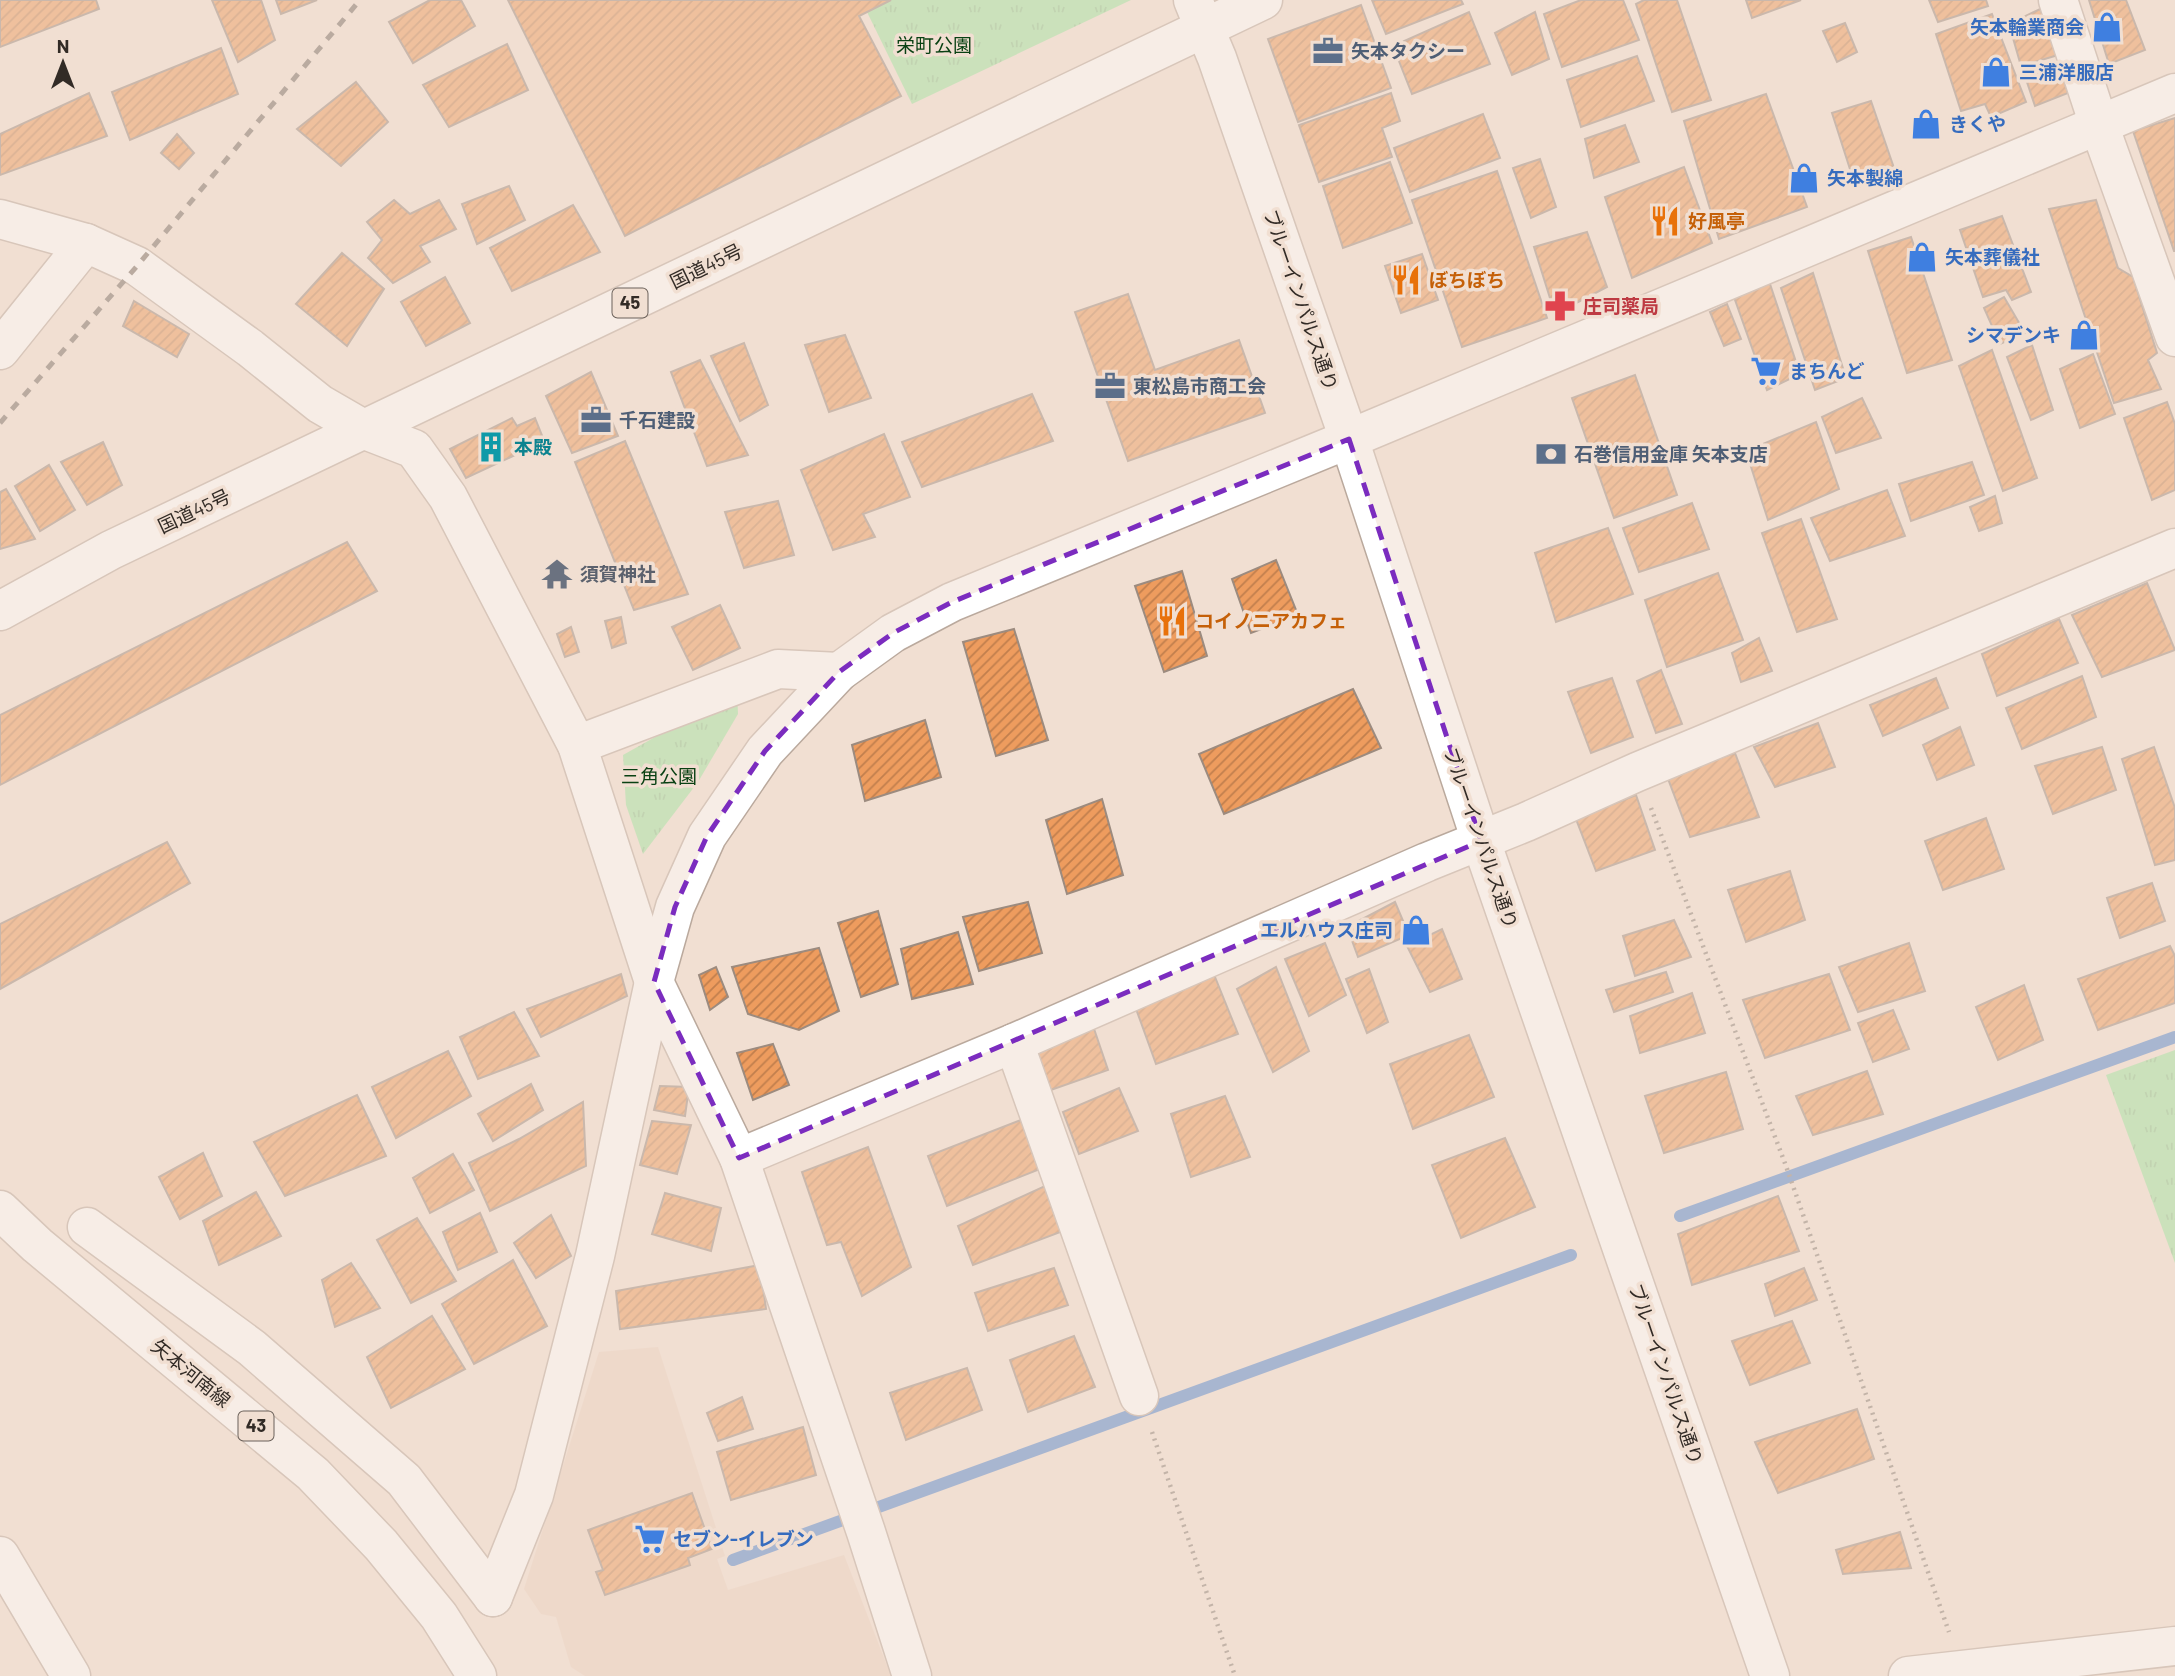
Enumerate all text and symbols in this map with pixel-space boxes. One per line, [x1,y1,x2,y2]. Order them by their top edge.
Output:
shop icon: 矢本輪業商会 [2090,10,2124,44]
place label: 矢本輪業商会 [1970,15,2084,38]
north arrow [28,28,98,98]
park label: 栄町公園 [896,33,972,56]
text: N [57,34,69,57]
office icon: 矢本タクシー [1311,34,1345,68]
place label: 矢本タクシー [1351,39,1465,62]
shop icon: 三浦洋服店 [1979,55,2013,89]
place label: 三浦洋服店 [2019,60,2114,83]
shop icon: きくや [1909,107,1943,141]
place label: きくや [1949,112,2006,135]
shop icon: 矢本製綿 [1787,161,1821,195]
place label: 矢本製綿 [1827,166,1903,189]
restaurant icon: 好風亭 [1648,204,1682,238]
street label: ブルーインパルス通り [1260,206,1343,393]
place label: 好風亭 [1688,209,1745,232]
street label: 国道45号 [666,238,746,293]
shop icon: 矢本葬儀社 [1905,240,1939,274]
place label: 矢本葬儀社 [1945,245,2040,268]
restaurant icon: ぼちぼち [1389,263,1423,297]
place label: ぼちぼち [1429,268,1505,291]
road number: 45 [612,288,648,318]
pharmacy icon: 庄司薬局 [1543,289,1577,323]
place label: 庄司薬局 [1583,294,1659,317]
shop icon: シマデンキ [2067,318,2101,352]
place label: シマデンキ [1966,323,2061,346]
supermarket icon: まちんど [1749,354,1783,388]
place label: まちんど [1789,359,1864,382]
office icon: 東松島市商工会 [1093,369,1127,403]
place label: 東松島市商工会 [1133,374,1266,397]
office icon: 千石建設 [579,403,613,437]
place label: 千石建設 [619,408,695,431]
building icon: 本殿 [474,430,508,464]
place label: 本殿 [514,435,552,458]
bank icon: 石巻信用金庫 矢本支店 [1534,437,1568,471]
place label: 石巻信用金庫 矢本支店 [1574,442,1768,465]
street label: 国道45号 [154,484,234,537]
temple icon: 須賀神社 [540,557,574,591]
place label: 須賀神社 [580,562,656,585]
restaurant icon: コイノニアカフェ [1155,604,1189,638]
place label: コイノニアカフェ [1195,609,1347,632]
street label: ブルーインパルス通り [1440,744,1523,931]
park label: 三角公園 [621,764,697,787]
shop icon: エルハウス庄司 [1399,913,1433,947]
place label: エルハウス庄司 [1260,918,1393,941]
street label: ブルーインパルス通り [1625,1280,1708,1467]
street label: 矢本河南線 [147,1334,235,1411]
road number: 43 [238,1412,274,1441]
supermarket icon: セブン-イレブン [633,1522,667,1556]
place label: セブン-イレブン [673,1527,814,1550]

